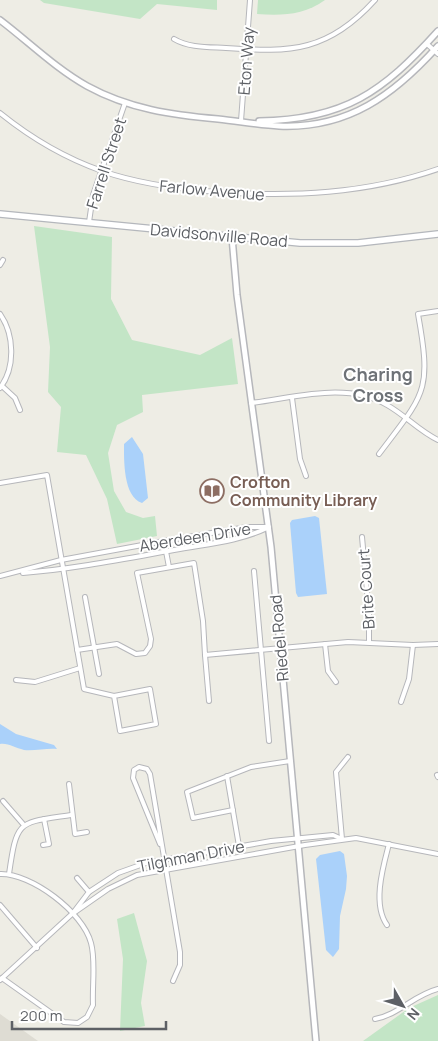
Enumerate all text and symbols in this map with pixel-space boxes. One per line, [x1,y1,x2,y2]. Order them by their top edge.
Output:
street label: Eton Way [233,26,259,96]
street label: Farrell Street [81,114,131,212]
street label: Farlow Avenue [158,174,266,206]
street label: Davidsonville Road [149,218,289,252]
district label: Charing Cross [343,362,413,407]
place label: Crofton Community Library [230,471,377,511]
library icon: Crofton Community Library [199,478,225,504]
street label: Aberdeen Drive [138,517,252,557]
street label: Brite Court [352,548,380,630]
street label: Riedel Road [264,594,294,682]
street label: Tilghman Drive [136,835,246,877]
north arrow [378,981,428,1031]
scale bar [12,998,166,1030]
text: 200 m [20,1005,63,1026]
text: N [403,1005,424,1024]

